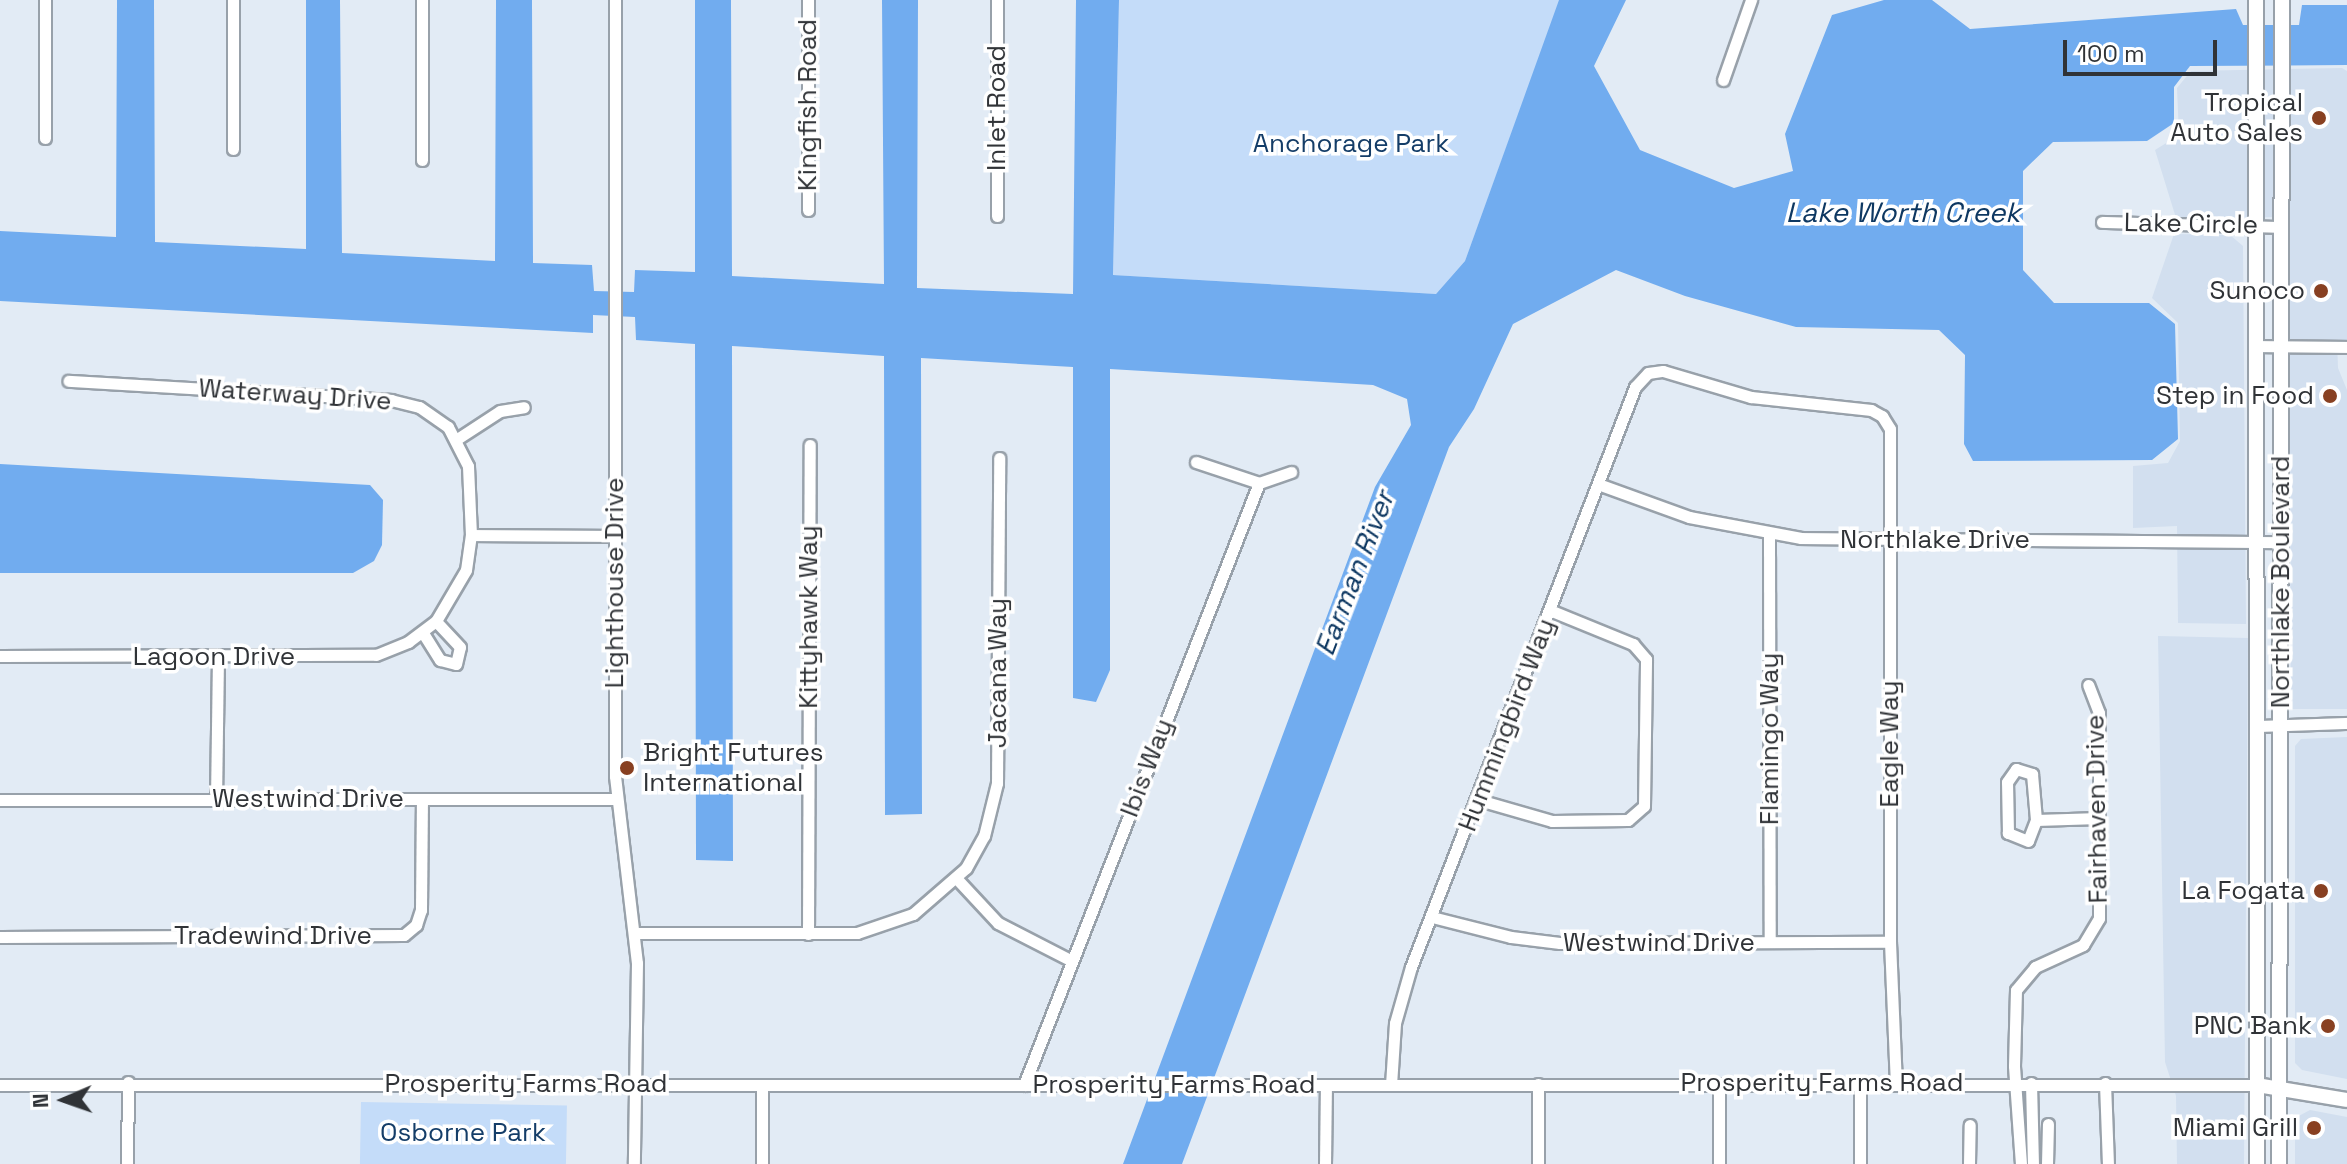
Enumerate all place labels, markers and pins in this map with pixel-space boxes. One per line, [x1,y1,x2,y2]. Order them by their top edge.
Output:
place label: Tropical Auto Sales [2170,87,2303,148]
marker: Tropical Auto Sales [2310,109,2328,127]
place label: Sunoco [2210,275,2305,307]
marker: Sunoco [2312,282,2330,300]
place label: Step in Food [2156,380,2314,412]
marker: Step in Food [2321,387,2339,405]
place label: Bright Futures International [643,737,824,798]
marker: Bright Futures International [618,759,636,777]
place label: La Fogata [2182,875,2305,907]
marker: La Fogata [2312,882,2330,900]
place label: PNC Bank [2194,1010,2312,1042]
marker: PNC Bank [2319,1017,2337,1035]
place label: Miami Grill [2173,1112,2298,1144]
marker: Miami Grill [2305,1119,2323,1137]

